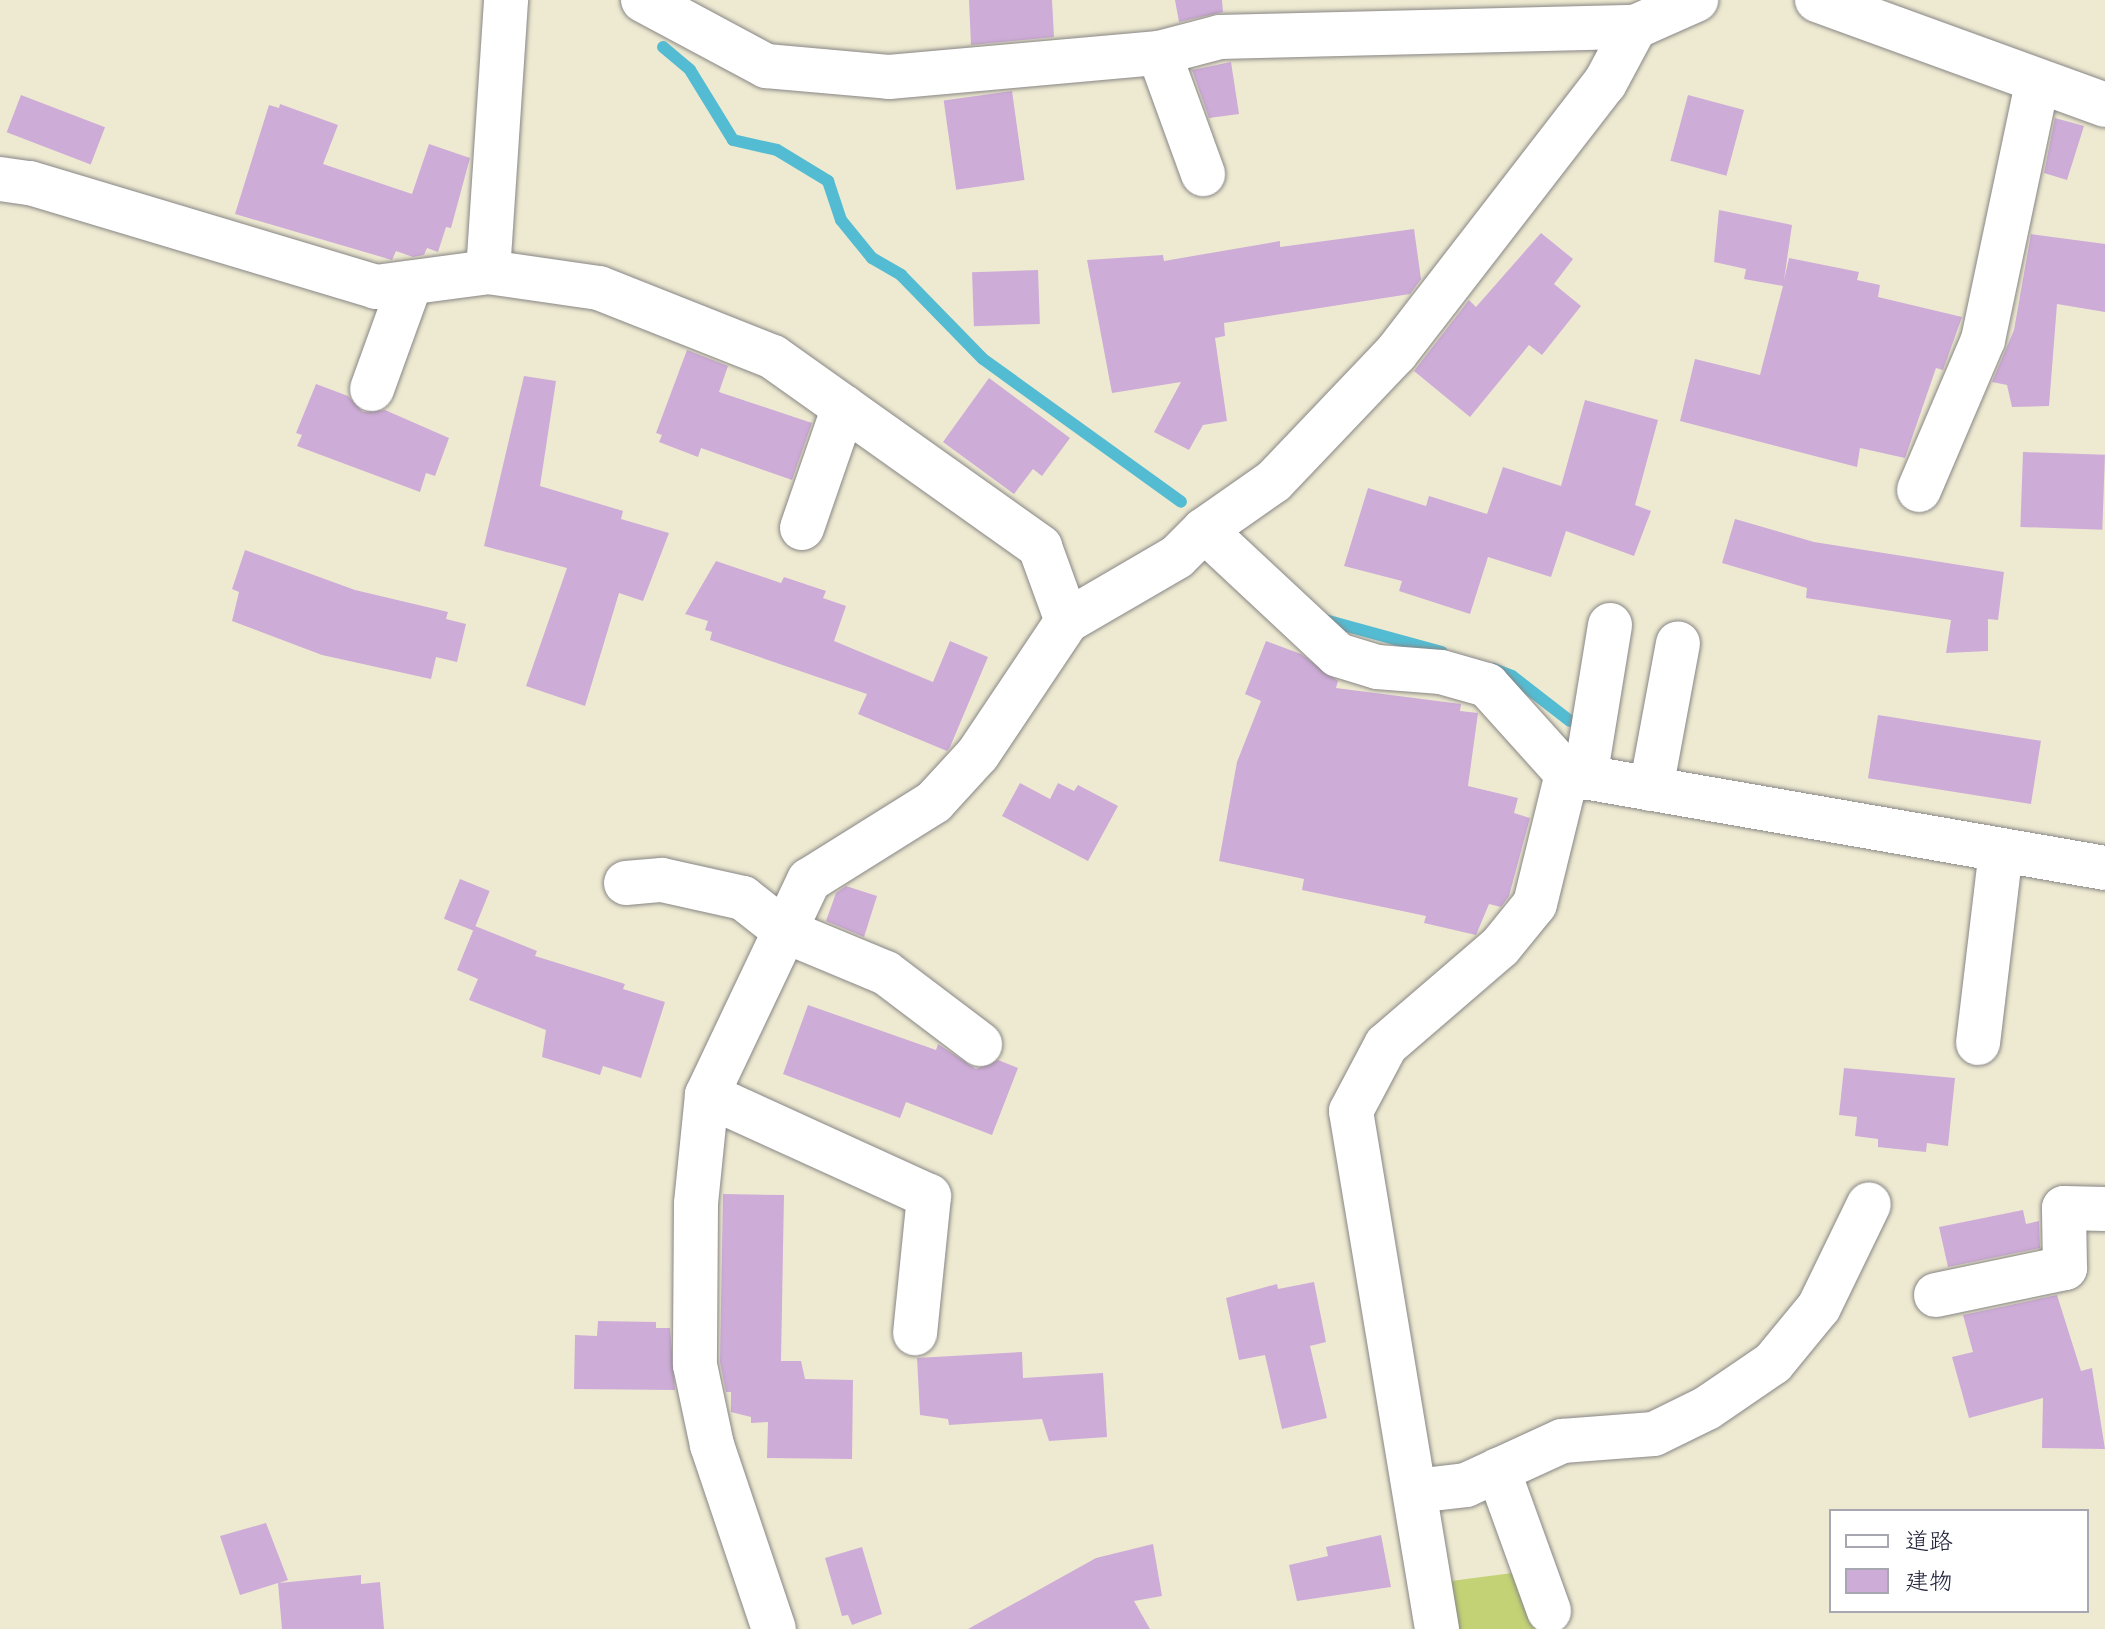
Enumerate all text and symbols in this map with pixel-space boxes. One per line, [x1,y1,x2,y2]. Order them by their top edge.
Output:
legend [1829,1509,2089,1613]
text: 道路 [1905,1526,1953,1561]
text: 建物 [1905,1566,1953,1601]

